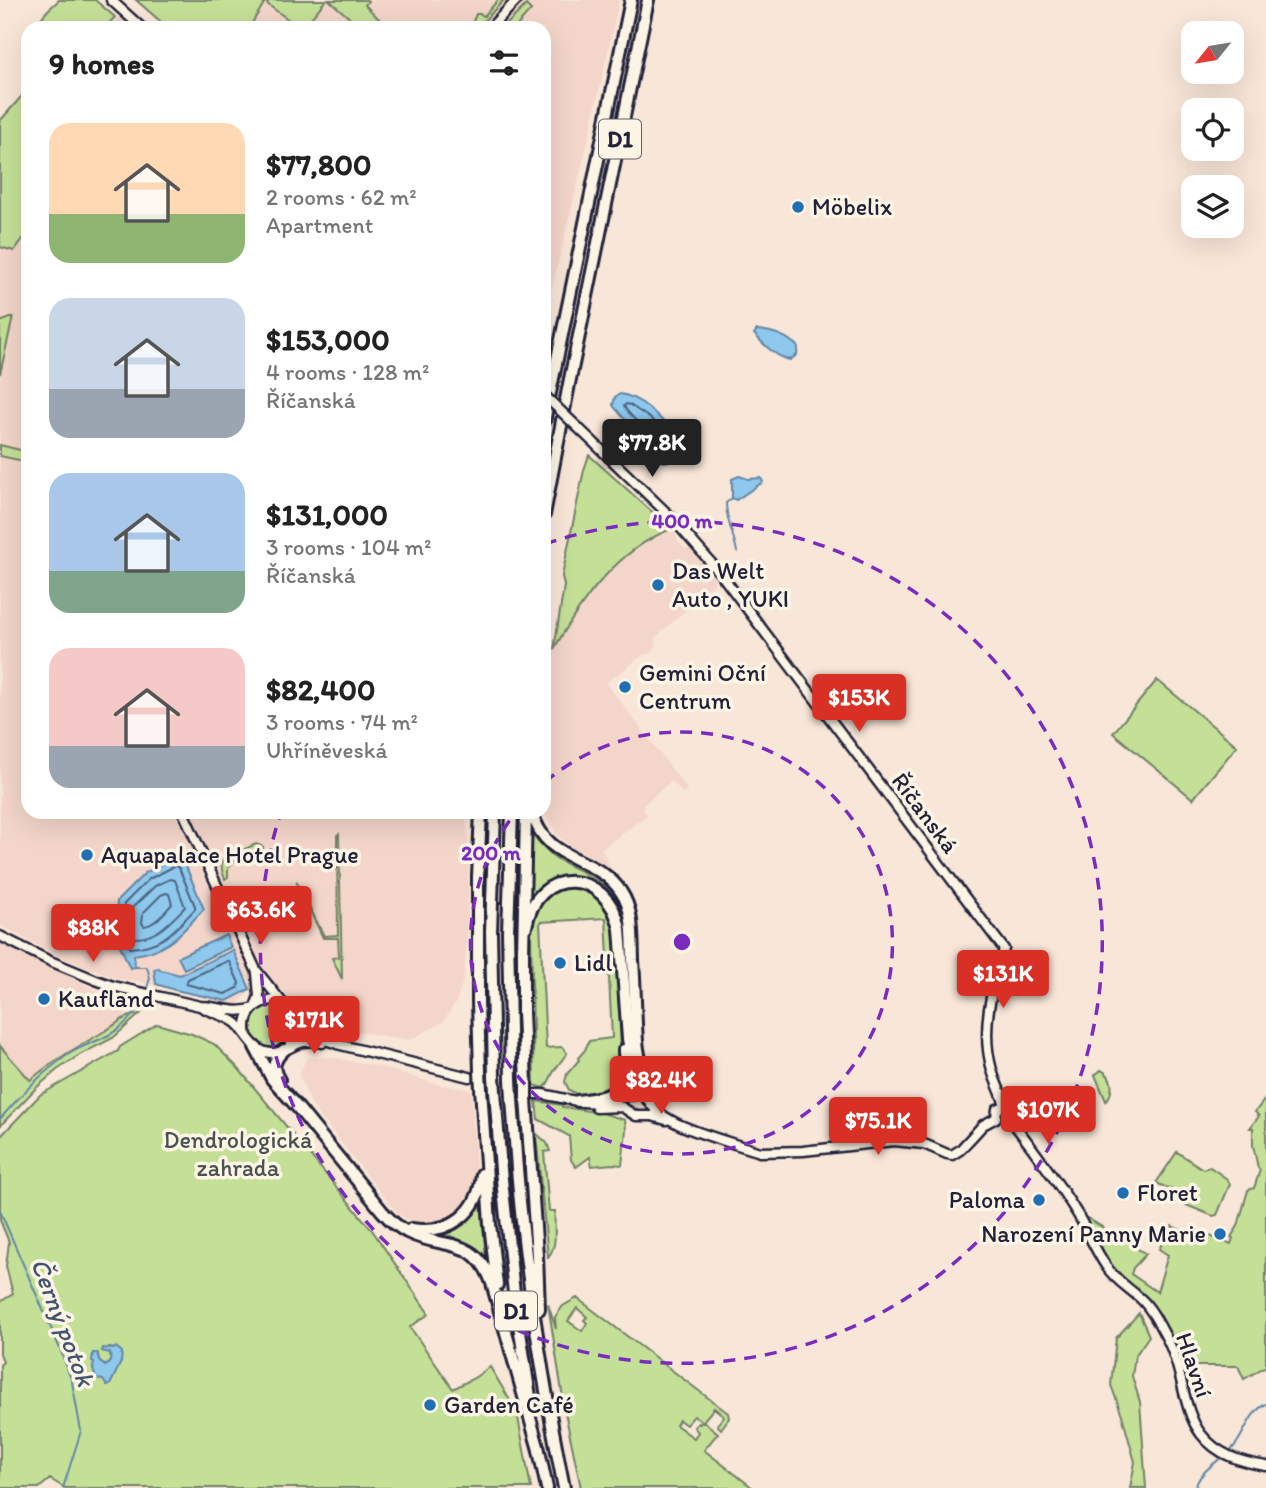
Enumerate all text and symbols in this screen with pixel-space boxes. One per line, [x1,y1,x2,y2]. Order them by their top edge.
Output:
north arrow [1181,21,1244,84]
map controls [1181,21,1244,238]
icon: filters [485,44,523,82]
text: 9 homes [49,45,155,82]
button: locate [1181,98,1244,161]
road number: D1 [599,120,641,158]
text: $77,800 [266,146,371,183]
icon: home [105,151,189,235]
button: layers [1181,175,1244,238]
text: 2 rooms · 62 m² [266,183,417,211]
place label: Möbelix [812,192,892,221]
marker: Möbelix [790,199,806,215]
text: Apartment [266,211,373,239]
text: $153,000 [266,321,390,358]
icon: home [105,326,189,410]
text: 4 rooms · 128 m² [266,358,429,386]
text: Říčanská [266,386,356,414]
pin: $77.8K [595,420,709,479]
text: $77.8K [618,428,686,456]
text: $131,000 [266,496,388,533]
icon: home [105,501,189,585]
text: 400 m [652,508,713,533]
text: 3 rooms · 104 m² [266,533,431,561]
place label: Das Welt Auto , YUKI [672,556,789,613]
text: Říčanská [266,561,356,589]
marker: Das Welt Auto , YUKI [650,577,666,593]
place label: Gemini Oční Centrum [639,658,766,715]
text: $82,400 [266,671,376,708]
pin: $153K [810,674,908,734]
icon: home [105,676,189,760]
marker: Gemini Oční Centrum [617,679,633,695]
text: $153K [828,683,890,711]
text: 3 rooms · 74 m² [266,708,418,736]
text: Uhříněveská [266,736,387,764]
street label: Říčanská [886,767,965,859]
place label: Aquapalace Hotel Prague [101,840,359,869]
text: 200 m [461,840,521,865]
marker: Aquapalace Hotel Prague [79,847,95,863]
pin: $63.6K [204,886,318,946]
text: $63.6K [227,895,295,923]
pin: $88K [52,904,134,964]
text: $88K [67,913,119,941]
centre of rings [670,930,694,954]
place label: Lidl [574,948,613,977]
pin: $131K [954,950,1052,1010]
marker: Lidl [552,955,568,971]
text: $131K [973,959,1033,987]
place label: Kaufland [58,984,154,1013]
marker: Kaufland [36,991,52,1007]
pin: $171K [265,996,363,1056]
text: $171K [284,1005,344,1033]
pin: $82.4K [604,1056,718,1116]
text: $82.4K [626,1065,696,1093]
pin: $107K [999,1086,1097,1146]
text: $107K [1017,1095,1079,1123]
pin: $75.1K [821,1098,935,1157]
text: $75.1K [845,1106,911,1134]
park label: Dendrologická zahrada [164,1125,313,1182]
place label: Floret [1137,1178,1198,1207]
place label: Paloma [949,1185,1026,1214]
marker: Floret [1115,1185,1131,1201]
marker: Paloma [1031,1192,1047,1208]
place label: Narození Panny Marie [981,1219,1206,1248]
marker: Narození Panny Marie [1212,1226,1228,1242]
water label: Černý potok [24,1253,103,1392]
road number: D1 [495,1292,537,1330]
street label: Hlavní [1170,1329,1219,1401]
place label: Garden Café [444,1390,574,1419]
marker: Garden Café [422,1397,438,1413]

